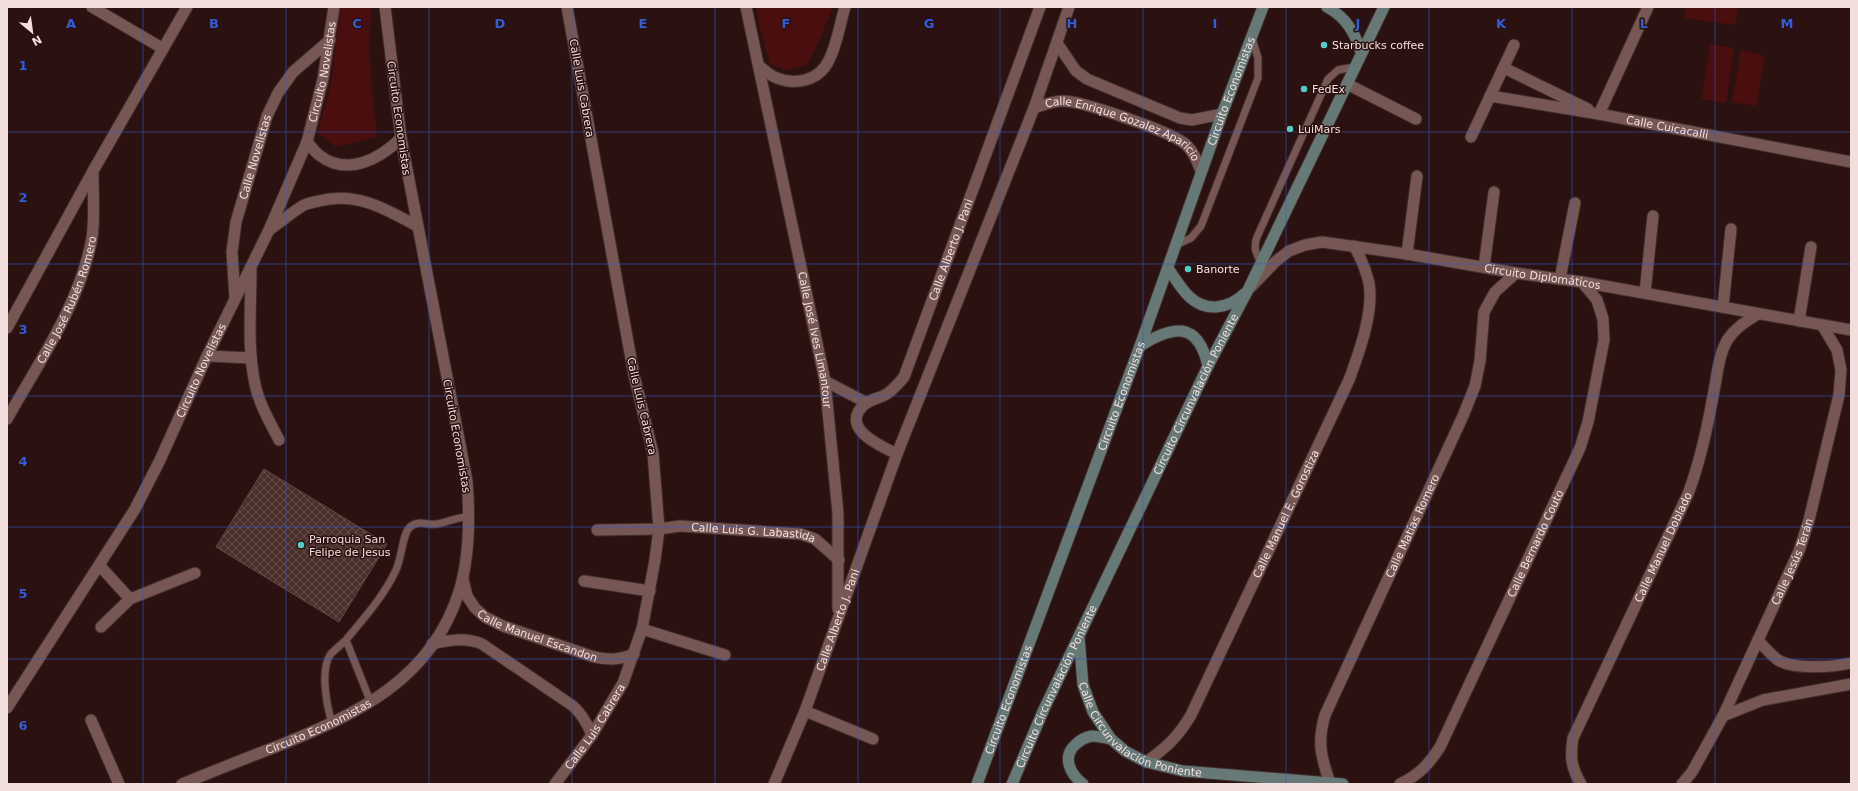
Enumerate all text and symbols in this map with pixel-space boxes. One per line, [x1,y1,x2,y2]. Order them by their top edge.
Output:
north arrow [12,12,52,52]
text: A [66,16,76,31]
text: B [209,16,219,31]
text: C [352,16,362,31]
text: D [495,16,506,31]
text: E [639,16,647,31]
text: F [782,16,790,31]
text: G [924,16,934,31]
text: H [1067,16,1077,31]
text: I [1213,16,1217,31]
text: J [1355,16,1360,31]
text: K [1496,16,1507,31]
text: L [1640,16,1648,31]
text: M [1781,16,1793,31]
street label: Circuito Novelistas [306,20,339,124]
text: N [29,32,44,48]
street label: Circuito Economistas [1205,35,1258,148]
street label: Calle Luis Cabrera [566,38,597,138]
place label: Starbucks coffee [1332,39,1424,52]
marker: Starbucks coffee [1319,40,1329,50]
text: 1 [18,58,28,73]
street label: Circuito Economistas [384,60,413,176]
place label: FedEx [1312,83,1345,96]
marker: FedEx [1299,84,1309,94]
street label: Calle Enrique Gozalez Aparicio [1044,95,1202,164]
street label: Calle Novelistas [237,113,274,201]
street label: Calle Cuicacalli [1625,113,1709,142]
place label: LuiMars [1298,123,1341,136]
marker: LuiMars [1285,124,1295,134]
text: 2 [18,190,28,205]
street label: Calle Alberto J. Pani [927,197,976,303]
street label: Calle José Rubén Romero [35,235,99,366]
street label: Circuito Diplomáticos [1483,262,1602,292]
place label: Banorte [1196,263,1240,276]
marker: Banorte [1183,264,1193,274]
street label: Calle José Ives Limantour [795,270,834,409]
street label: Circuito Circunvalación Poniente [1151,311,1241,477]
street label: Circuito Novelistas [174,321,229,420]
text: 3 [18,322,28,337]
street label: Circuito Economistas [1096,340,1148,453]
street label: Calle Luis Cabrera [624,356,659,456]
street label: Circuito Economistas [440,378,473,494]
street label: Calle Manuel E. Gorostiza [1250,448,1322,580]
text: 4 [18,454,28,469]
street label: Calle Matías Romero [1383,472,1442,580]
street label: Calle Bernardo Couto [1505,488,1567,600]
street label: Calle Manuel Doblado [1632,490,1695,604]
street label: Calle Jesús Terán [1769,517,1816,607]
street label: Calle Luis G. Labastida [691,521,817,546]
place label: Parroquia San Felipe de Jesus [309,533,391,559]
marker: Parroquia San Felipe de Jesus [296,540,306,550]
street label: Calle Alberto J. Pani [814,567,862,673]
text: 5 [18,586,28,601]
street label: Circuito Circunvalación Poniente [1014,603,1100,770]
street label: Calle Manuel Escandon [474,607,599,665]
street label: Circuito Economistas [983,643,1035,756]
street label: Calle Circunvalación Poniente [1075,680,1203,780]
street label: Calle Luis Cabrera [562,682,628,772]
street label: Circuito Economistas [264,696,374,757]
text: 6 [18,718,28,733]

